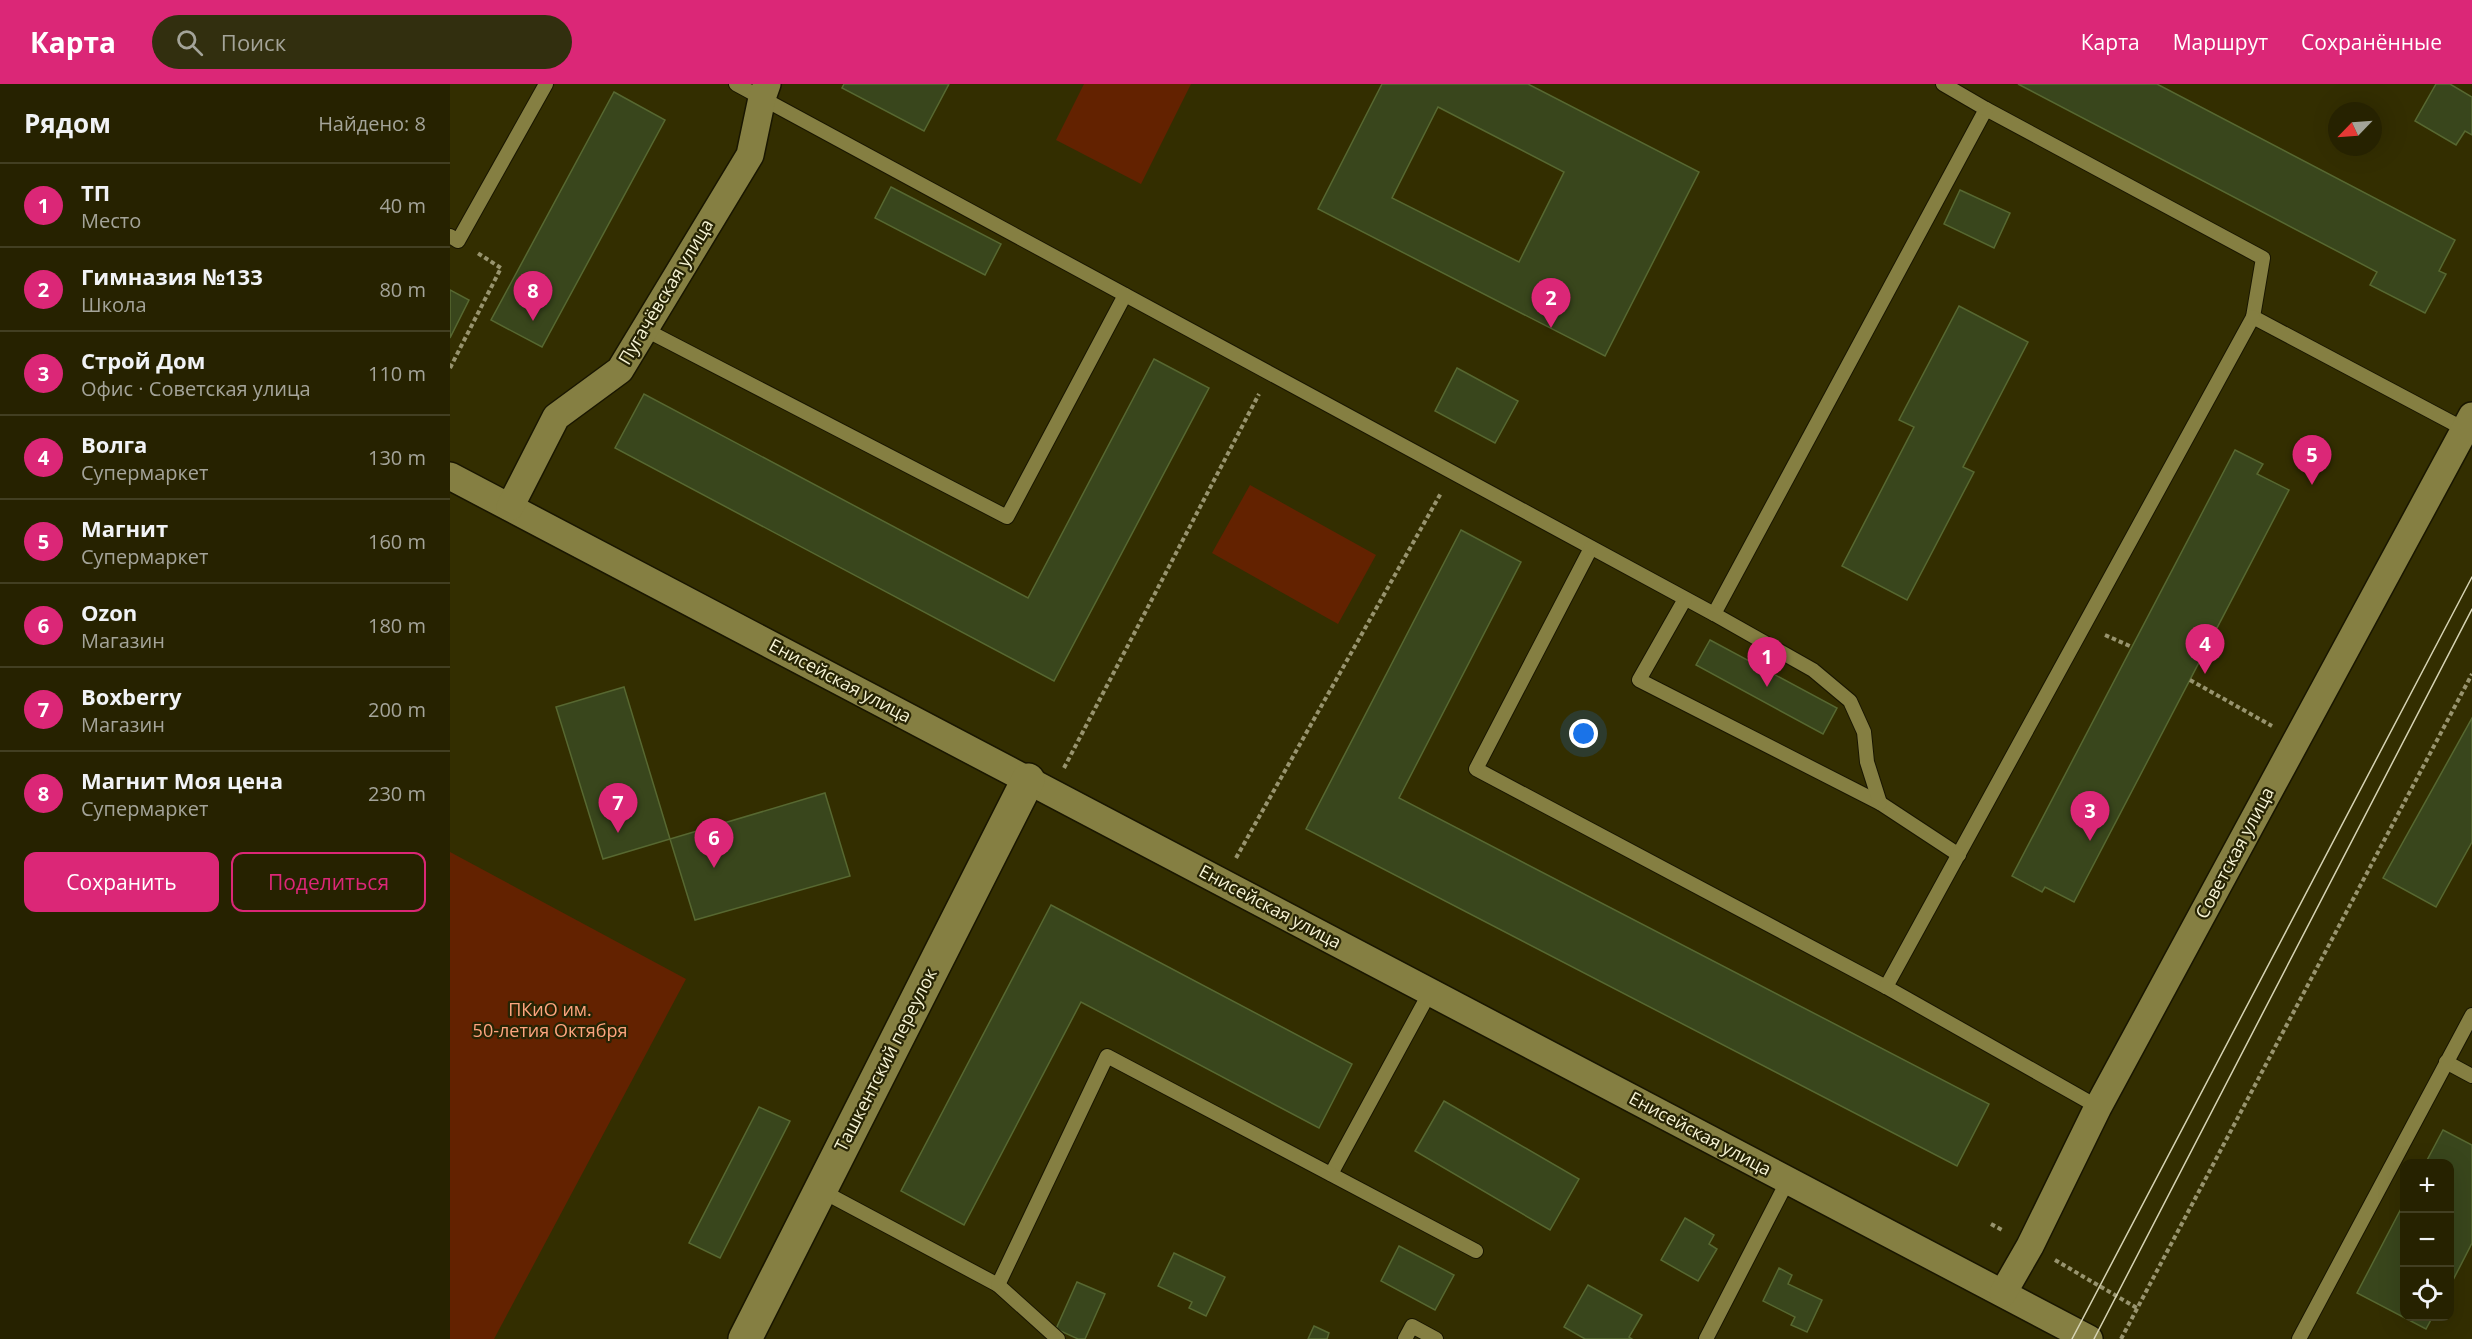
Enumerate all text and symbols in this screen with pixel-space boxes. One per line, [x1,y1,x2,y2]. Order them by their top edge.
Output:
search box [152,15,572,69]
text: Карта [30,23,116,61]
icon: search [173,26,206,59]
text: Поиск [221,27,286,57]
text: Карта [2081,28,2140,56]
text: Маршрут [2173,28,2268,56]
text: Сохранённые [2301,28,2442,56]
north arrow [2328,102,2382,156]
text: Рядом [24,105,111,141]
text: Найдено: 8 [318,110,426,137]
text: ТП [81,177,110,207]
text: 1 [38,192,49,219]
text: 40 m [379,192,426,219]
text: Место [81,207,141,234]
street label: Пугачёвская улица [612,214,718,369]
text: Гимназия №133 [81,261,263,291]
pin: 8 [514,272,553,321]
text: 2 [38,276,49,303]
text: 80 m [379,276,426,303]
pin: 2 [1532,278,1570,328]
text: Школа [81,291,147,318]
text: Строй Дом [81,345,205,375]
text: 3 [38,360,49,387]
text: 110 m [368,360,426,387]
text: Офис · Советская улица [81,375,311,402]
text: Волга [81,429,147,459]
pin: 5 [2292,436,2332,485]
text: 4 [38,444,49,471]
text: 130 m [368,444,426,471]
text: Супермаркет [81,459,208,486]
text: Магнит [81,513,168,543]
text: 5 [38,528,49,555]
text: 160 m [368,528,426,555]
text: Супермаркет [81,543,208,570]
text: Ozon [81,597,137,627]
text: 6 [38,612,49,639]
text: 180 m [368,612,426,639]
pin: 4 [2186,624,2224,674]
text: Магазин [81,627,165,654]
street label: Енисейская улица [765,633,916,728]
pin: 1 [1748,638,1786,687]
text: Boxberry [81,681,182,711]
text: 7 [38,696,49,723]
text: 200 m [368,696,426,723]
text: Магазин [81,711,165,738]
your location [1569,719,1598,748]
text: Магнит Моя цена [81,765,283,795]
text: 8 [38,780,49,807]
text: 230 m [368,780,426,807]
street label: Советская улица [2189,783,2279,922]
pin: 7 [598,784,638,833]
pin: 3 [2070,792,2110,841]
text: Супермаркет [81,795,208,822]
pin: 6 [694,818,734,868]
button: Сохранить [24,852,219,912]
button: Поделиться [231,852,426,912]
street label: Енисейская улица [1195,859,1346,954]
street label: Ташкентский переулок [828,963,942,1155]
park label: ПКиО им. 50-летия Октября [473,997,627,1042]
street label: Енисейская улица [1625,1086,1776,1181]
map controls [2400,1159,2454,1321]
button: + [2400,1159,2454,1213]
button: − [2400,1213,2454,1267]
button: locate [2400,1267,2454,1321]

